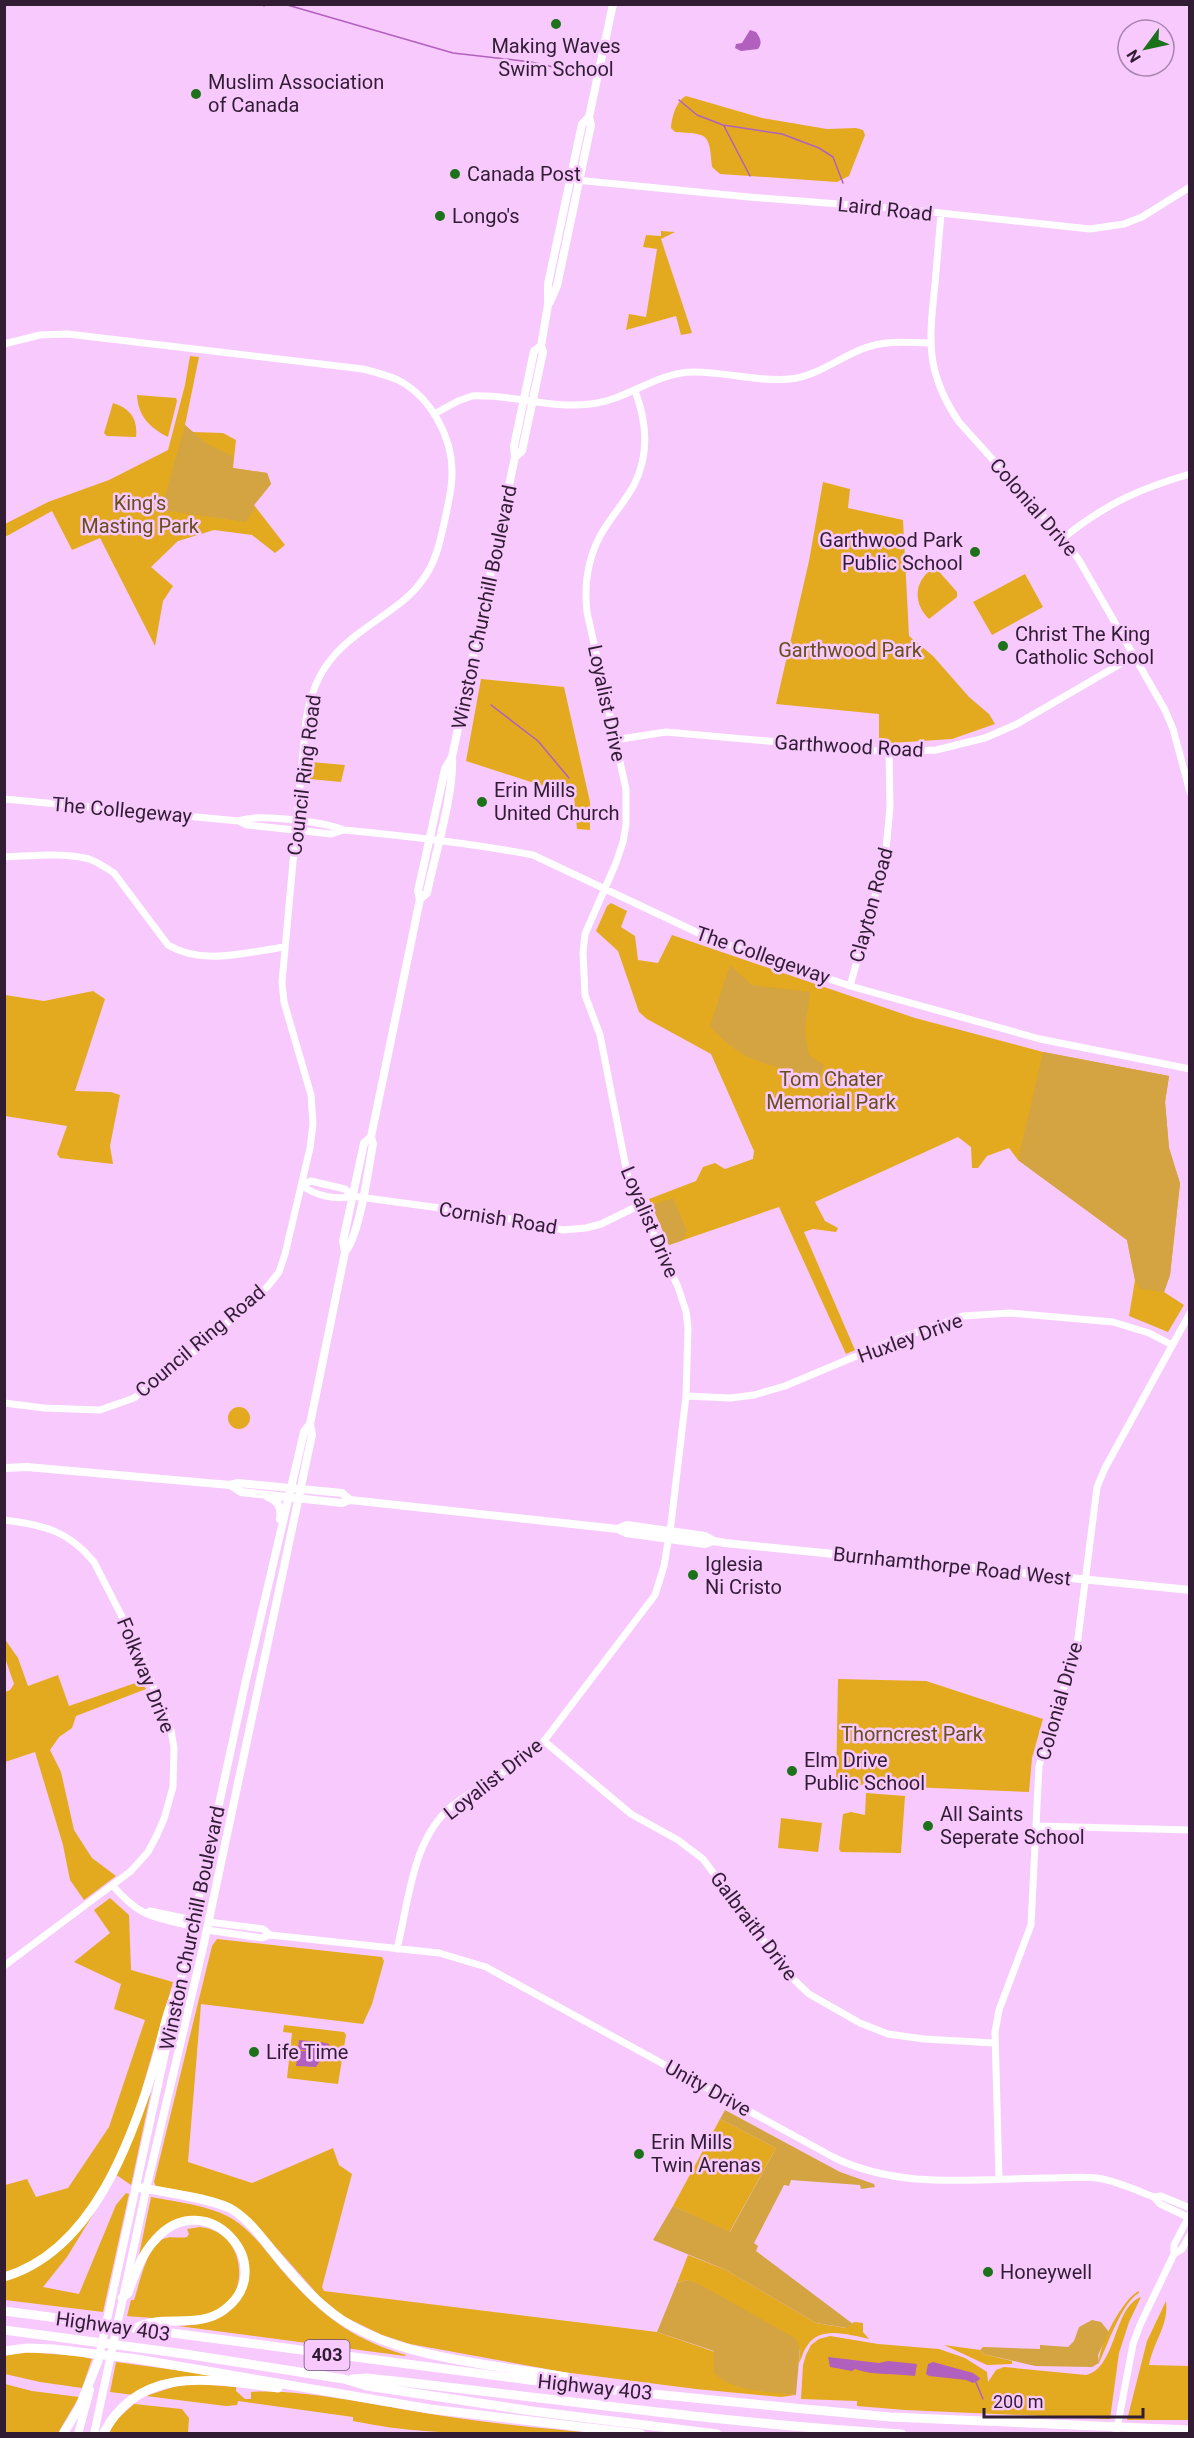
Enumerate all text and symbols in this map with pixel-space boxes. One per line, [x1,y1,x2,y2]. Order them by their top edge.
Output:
marker: Making Waves Swim School [549,17,563,31]
north arrow [1116,18,1176,78]
place label: Making Waves Swim School [491,34,621,81]
text: N [1123,46,1145,66]
place label: Muslim Association of Canada [208,70,384,117]
marker: Muslim Association of Canada [189,87,203,101]
place label: Canada Post [467,162,581,186]
marker: Canada Post [448,167,462,181]
street label: Laird Road [836,192,934,226]
place label: Longo's [452,204,520,228]
marker: Longo's [433,209,447,223]
street label: Colonial Drive [985,453,1083,561]
street label: Winston Churchill Boulevard [446,483,522,731]
park label: King's Masting Park [81,491,200,538]
place label: Garthwood Park Public School [819,528,964,575]
marker: Garthwood Park Public School [968,545,982,559]
place label: Christ The King Catholic School [1015,622,1154,669]
park label: Garthwood Park [778,638,923,662]
marker: Christ The King Catholic School [996,639,1010,653]
street label: Loyalist Drive [583,642,631,764]
street label: Council Ring Road [282,693,326,857]
street label: Garthwood Road [774,730,924,762]
place label: Erin Mills United Church [494,778,619,825]
street label: The Collegeway [51,792,193,828]
marker: Erin Mills United Church [475,795,489,809]
street label: Clayton Road [844,845,898,965]
street label: The Collegeway [693,921,834,989]
park label: Tom Chater Memorial Park [766,1067,897,1114]
street label: Loyalist Drive [616,1163,684,1281]
street label: Cornish Road [437,1197,559,1239]
street label: Council Ring Road [130,1280,270,1402]
street label: Huxley Drive [854,1308,966,1368]
street label: Burnhamthorpe Road West [832,1542,1072,1590]
place label: Iglesia Ni Cristo [705,1552,782,1599]
marker: Iglesia Ni Cristo [686,1568,700,1582]
street label: Folkway Drive [112,1614,180,1736]
street label: Colonial Drive [1031,1639,1087,1763]
park label: Thorncrest Park [841,1722,984,1746]
street label: Loyalist Drive [439,1733,547,1825]
place label: Elm Drive Public School [804,1748,925,1795]
marker: Elm Drive Public School [785,1764,799,1778]
place label: All Saints Seperate School [940,1802,1085,1849]
street label: Winston Churchill Boulevard [154,1804,230,2052]
marker: All Saints Seperate School [921,1819,935,1833]
street label: Galbraith Drive [705,1867,803,1985]
place label: Life Time [266,2040,348,2064]
marker: Life Time [247,2045,261,2059]
street label: Unity Drive [661,2055,755,2121]
place label: Erin Mills Twin Arenas [651,2130,761,2177]
marker: Erin Mills Twin Arenas [632,2147,646,2161]
place label: Honeywell [1000,2260,1092,2284]
marker: Honeywell [981,2265,995,2279]
street label: Highway 403 [54,2306,172,2346]
road number: 403 [304,2340,350,2370]
street label: Highway 403 [536,2369,654,2405]
scale bar [984,2381,1143,2419]
text: 200 m [993,2391,1044,2412]

